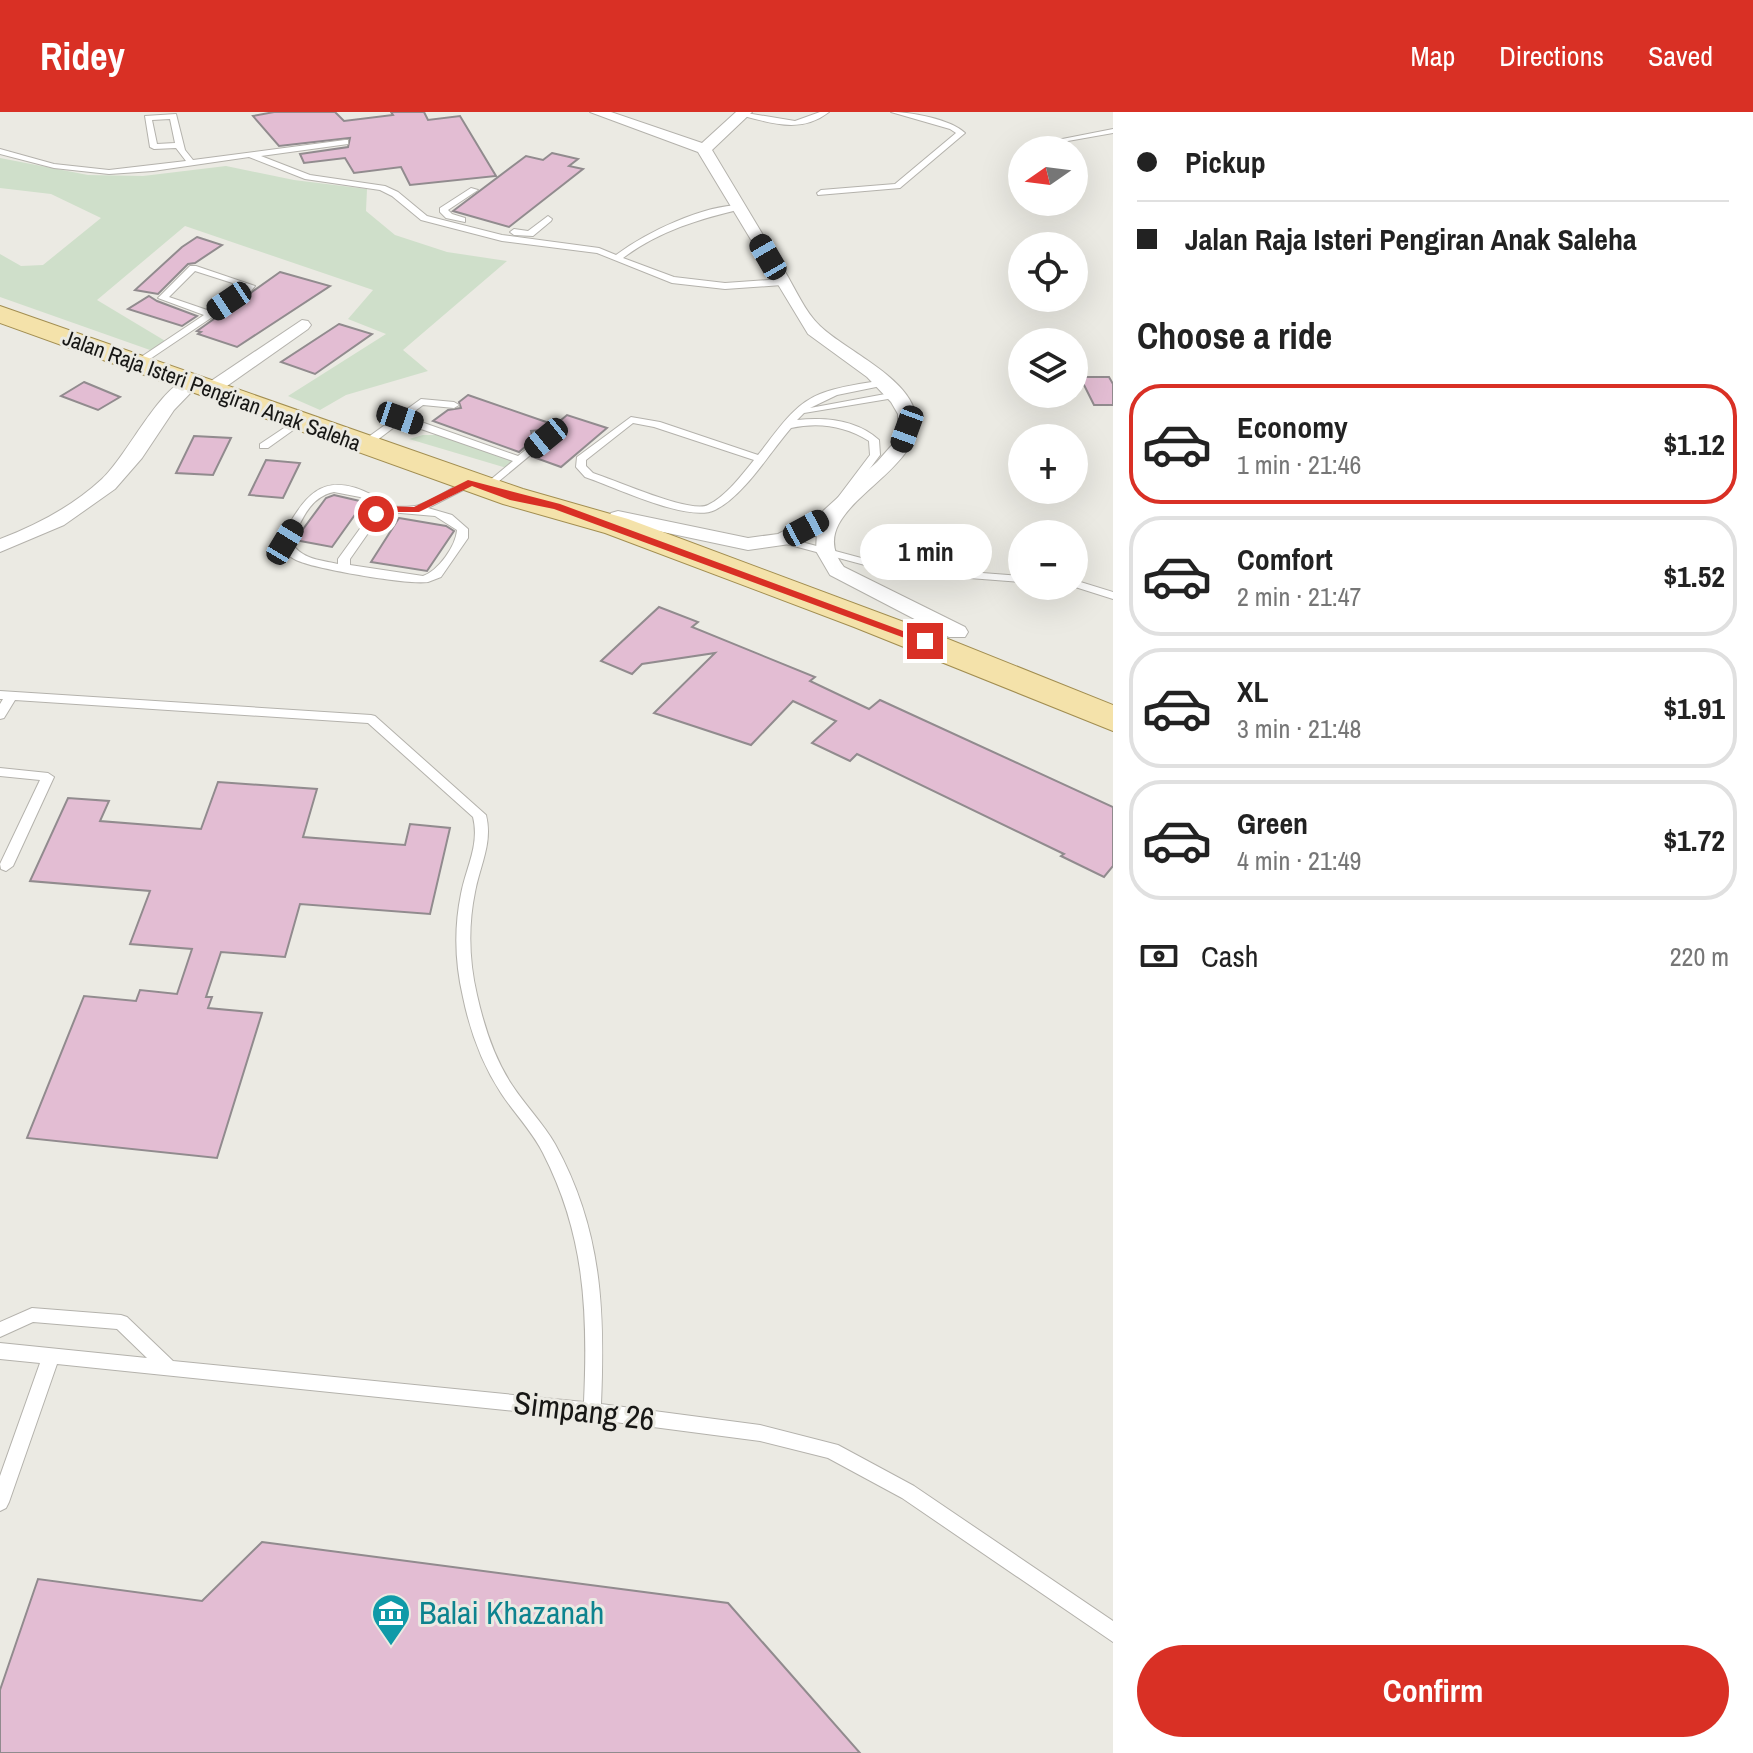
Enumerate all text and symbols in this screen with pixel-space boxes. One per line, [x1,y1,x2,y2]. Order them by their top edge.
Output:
text: Ridey [40,31,125,82]
text: Map [1411,37,1455,75]
text: Directions [1499,37,1604,75]
text: Saved [1648,37,1713,75]
north arrow [1008,136,1088,216]
map controls [1008,136,1088,600]
text: Pickup [1185,142,1266,182]
text: Jalan Raja Isteri Pengiran Anak Saleha [1185,219,1637,259]
car [746,230,790,284]
button: locate [1008,232,1088,312]
car [202,278,256,324]
text: Choose a ride [1137,312,1332,360]
street label: Jalan Raja Isteri Pengiran Anak Saleha [59,322,365,458]
button: layers [1008,328,1088,408]
car [373,399,427,437]
car [888,402,926,456]
text: Economy [1237,407,1348,447]
icon: car [1141,408,1213,480]
car [520,414,572,462]
button: + [1008,424,1088,504]
text: $1.12 [1663,424,1725,464]
text: 1 min · 21:46 [1237,447,1361,482]
route start [358,496,394,532]
car [779,506,833,550]
car [262,515,308,569]
button: − [1008,520,1088,600]
callout: 1 min [859,525,991,581]
text: 1 min [898,534,954,569]
text: Comfort [1237,539,1333,579]
icon: car [1141,540,1213,612]
text: $1.52 [1663,556,1725,596]
text: 2 min · 21:47 [1237,579,1361,614]
route end [907,623,943,659]
text: XL [1237,671,1268,711]
icon: car [1141,672,1213,744]
text: $1.91 [1663,688,1725,728]
text: 3 min · 21:48 [1237,711,1361,746]
text: Green [1237,803,1308,843]
icon: car [1141,804,1213,876]
text: $1.72 [1663,820,1725,860]
text: 4 min · 21:49 [1237,843,1361,878]
icon: cash [1137,934,1181,978]
text: Cash [1201,936,1258,976]
text: 220 m [1670,939,1729,974]
street label: Simpang 26 [511,1381,657,1440]
place label: Balai Khazanah [419,1591,604,1634]
museum icon: Balai Khazanah [370,1592,412,1647]
button: Confirm [1137,1645,1729,1737]

